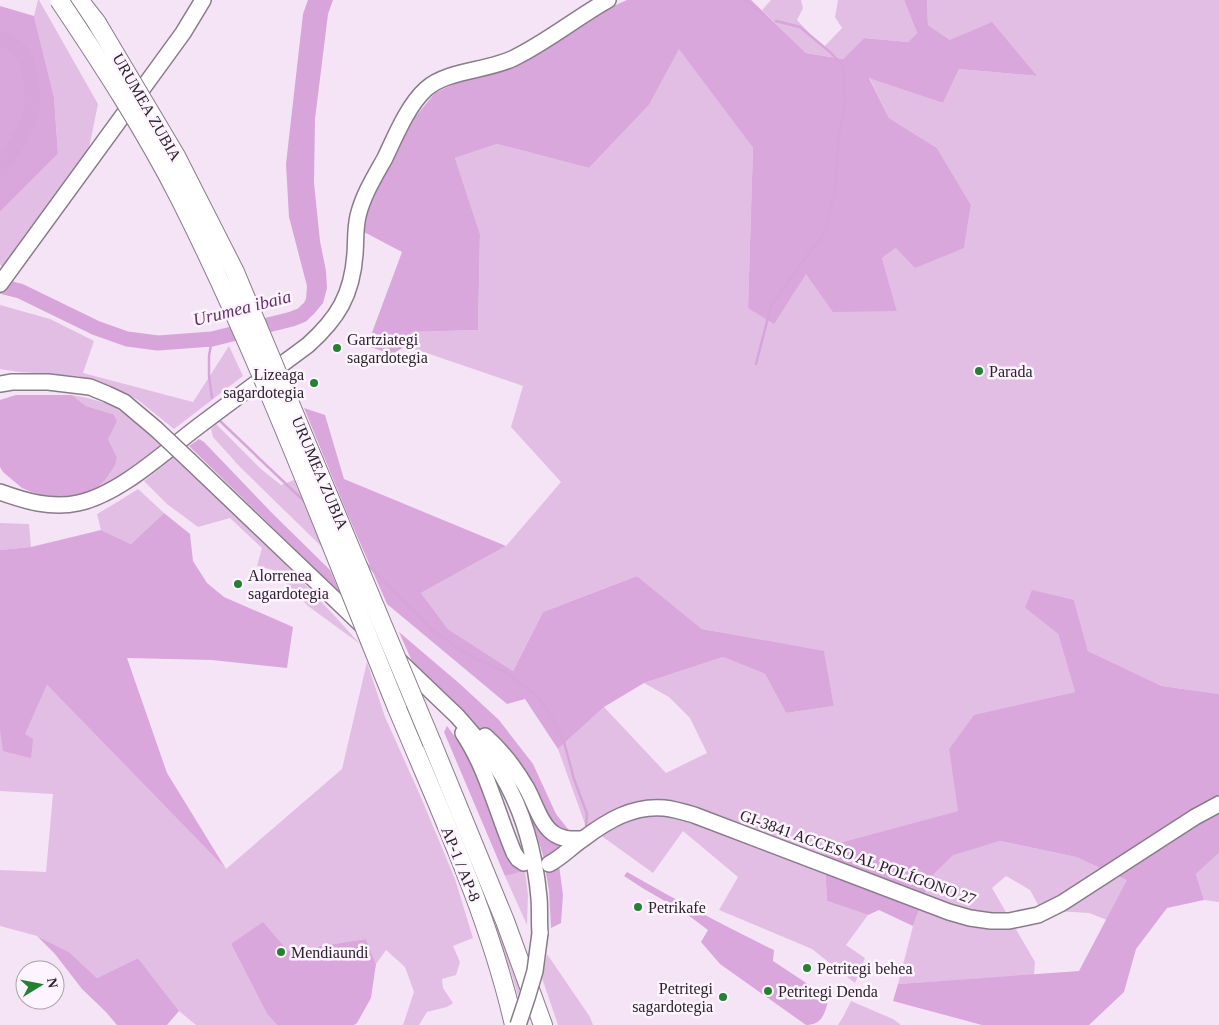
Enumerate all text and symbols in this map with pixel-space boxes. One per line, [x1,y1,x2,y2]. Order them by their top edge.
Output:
street label: URUMEA ZUBIA [109,50,185,164]
water label: Urumea ibaia [191,286,293,330]
place label: Gartziategi sagardotegia [347,331,428,367]
marker: Gartziategi sagardotegia [331,342,343,354]
place label: Parada [989,363,1033,380]
marker: Parada [973,365,985,377]
place label: Lizeaga sagardotegia [223,366,304,402]
marker: Lizeaga sagardotegia [308,377,320,389]
street label: URUMEA ZUBIA [288,414,352,533]
place label: Alorrenea sagardotegia [248,567,329,603]
marker: Alorrenea sagardotegia [232,578,244,590]
street label: GI-3841 ACCESO AL POLÍGONO 27 [738,805,979,908]
street label: AP-1 / AP-8 [438,824,484,904]
place label: Petrikafe [648,899,706,916]
marker: Petrikafe [632,901,644,913]
place label: Mendiaundi [291,944,369,961]
marker: Mendiaundi [275,946,287,958]
north arrow [15,960,65,1010]
place label: Petritegi behea [817,960,913,978]
marker: Petritegi behea [801,962,813,974]
text: N [44,977,61,989]
place label: Petritegi sagardotegia [632,980,714,1016]
place label: Petritegi Denda [778,983,878,1001]
marker: Petritegi Denda [762,985,774,997]
marker: Petritegi sagardotegia [717,991,729,1003]

